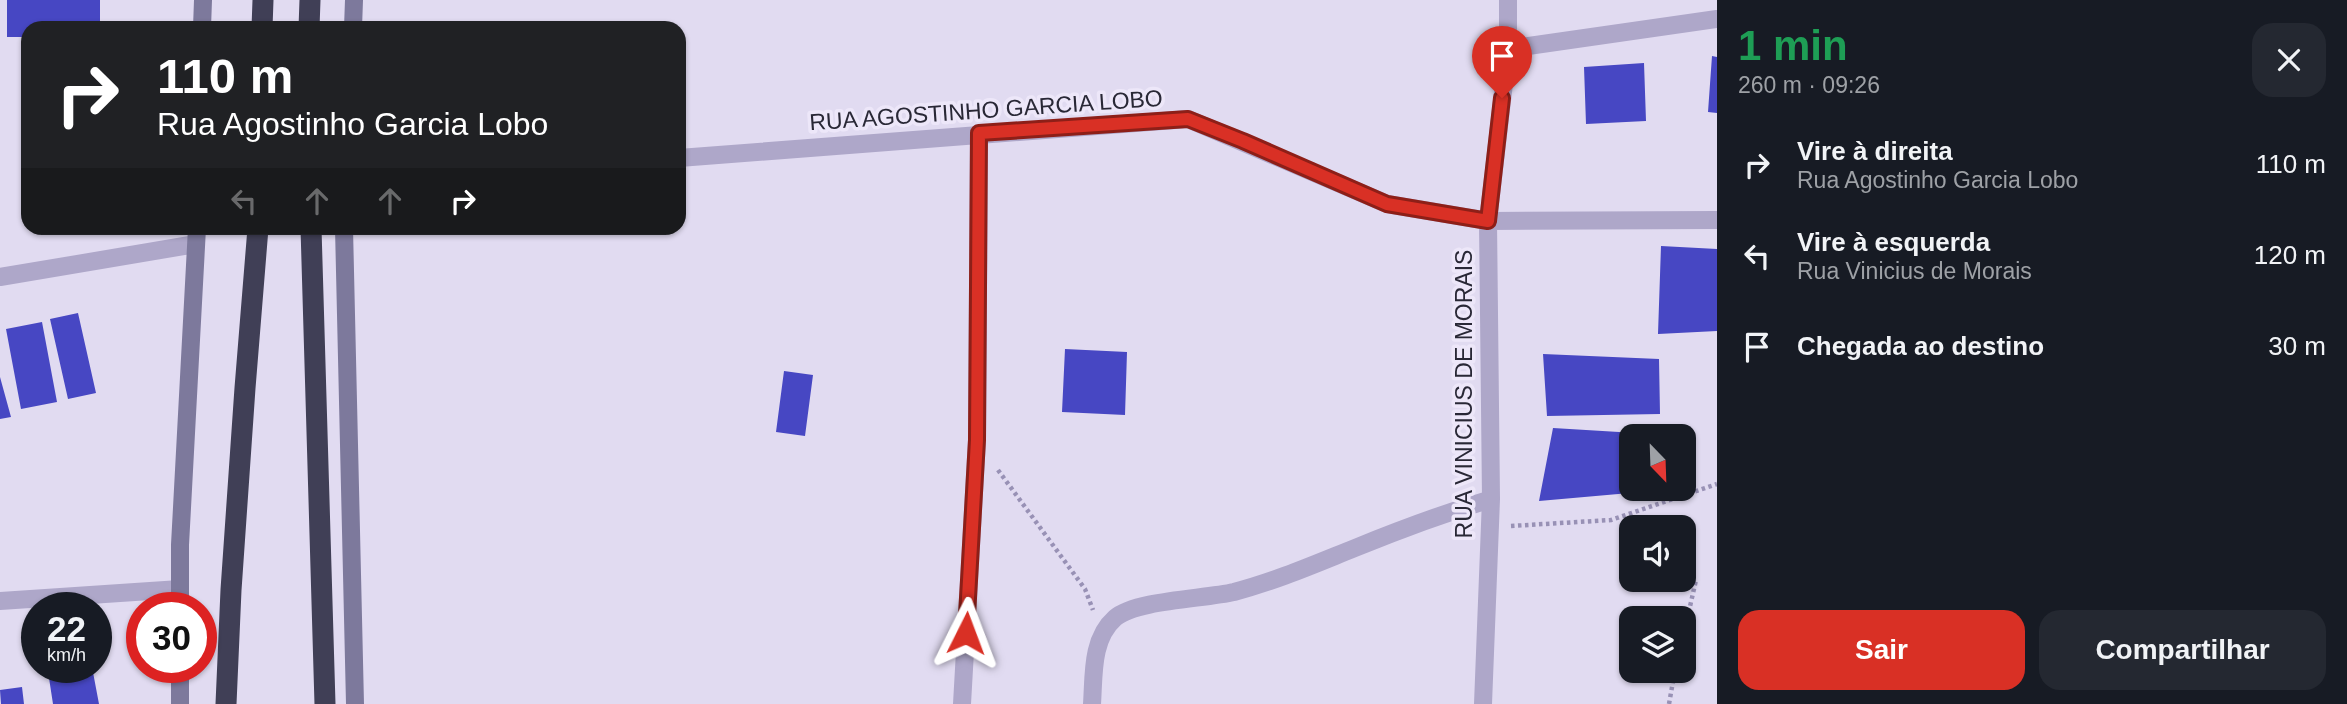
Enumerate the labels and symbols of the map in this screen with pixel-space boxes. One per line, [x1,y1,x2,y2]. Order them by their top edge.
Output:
pin [1472,26,1532,98]
street label: RUA AGOSTINHO GARCIA LOBO [809,85,1163,135]
street label: RUA VINICIUS DE MORAIS [1451,250,1477,538]
north arrow [1619,424,1696,500]
speed limit sign: 30 [126,592,217,683]
position arrow [929,596,1003,670]

